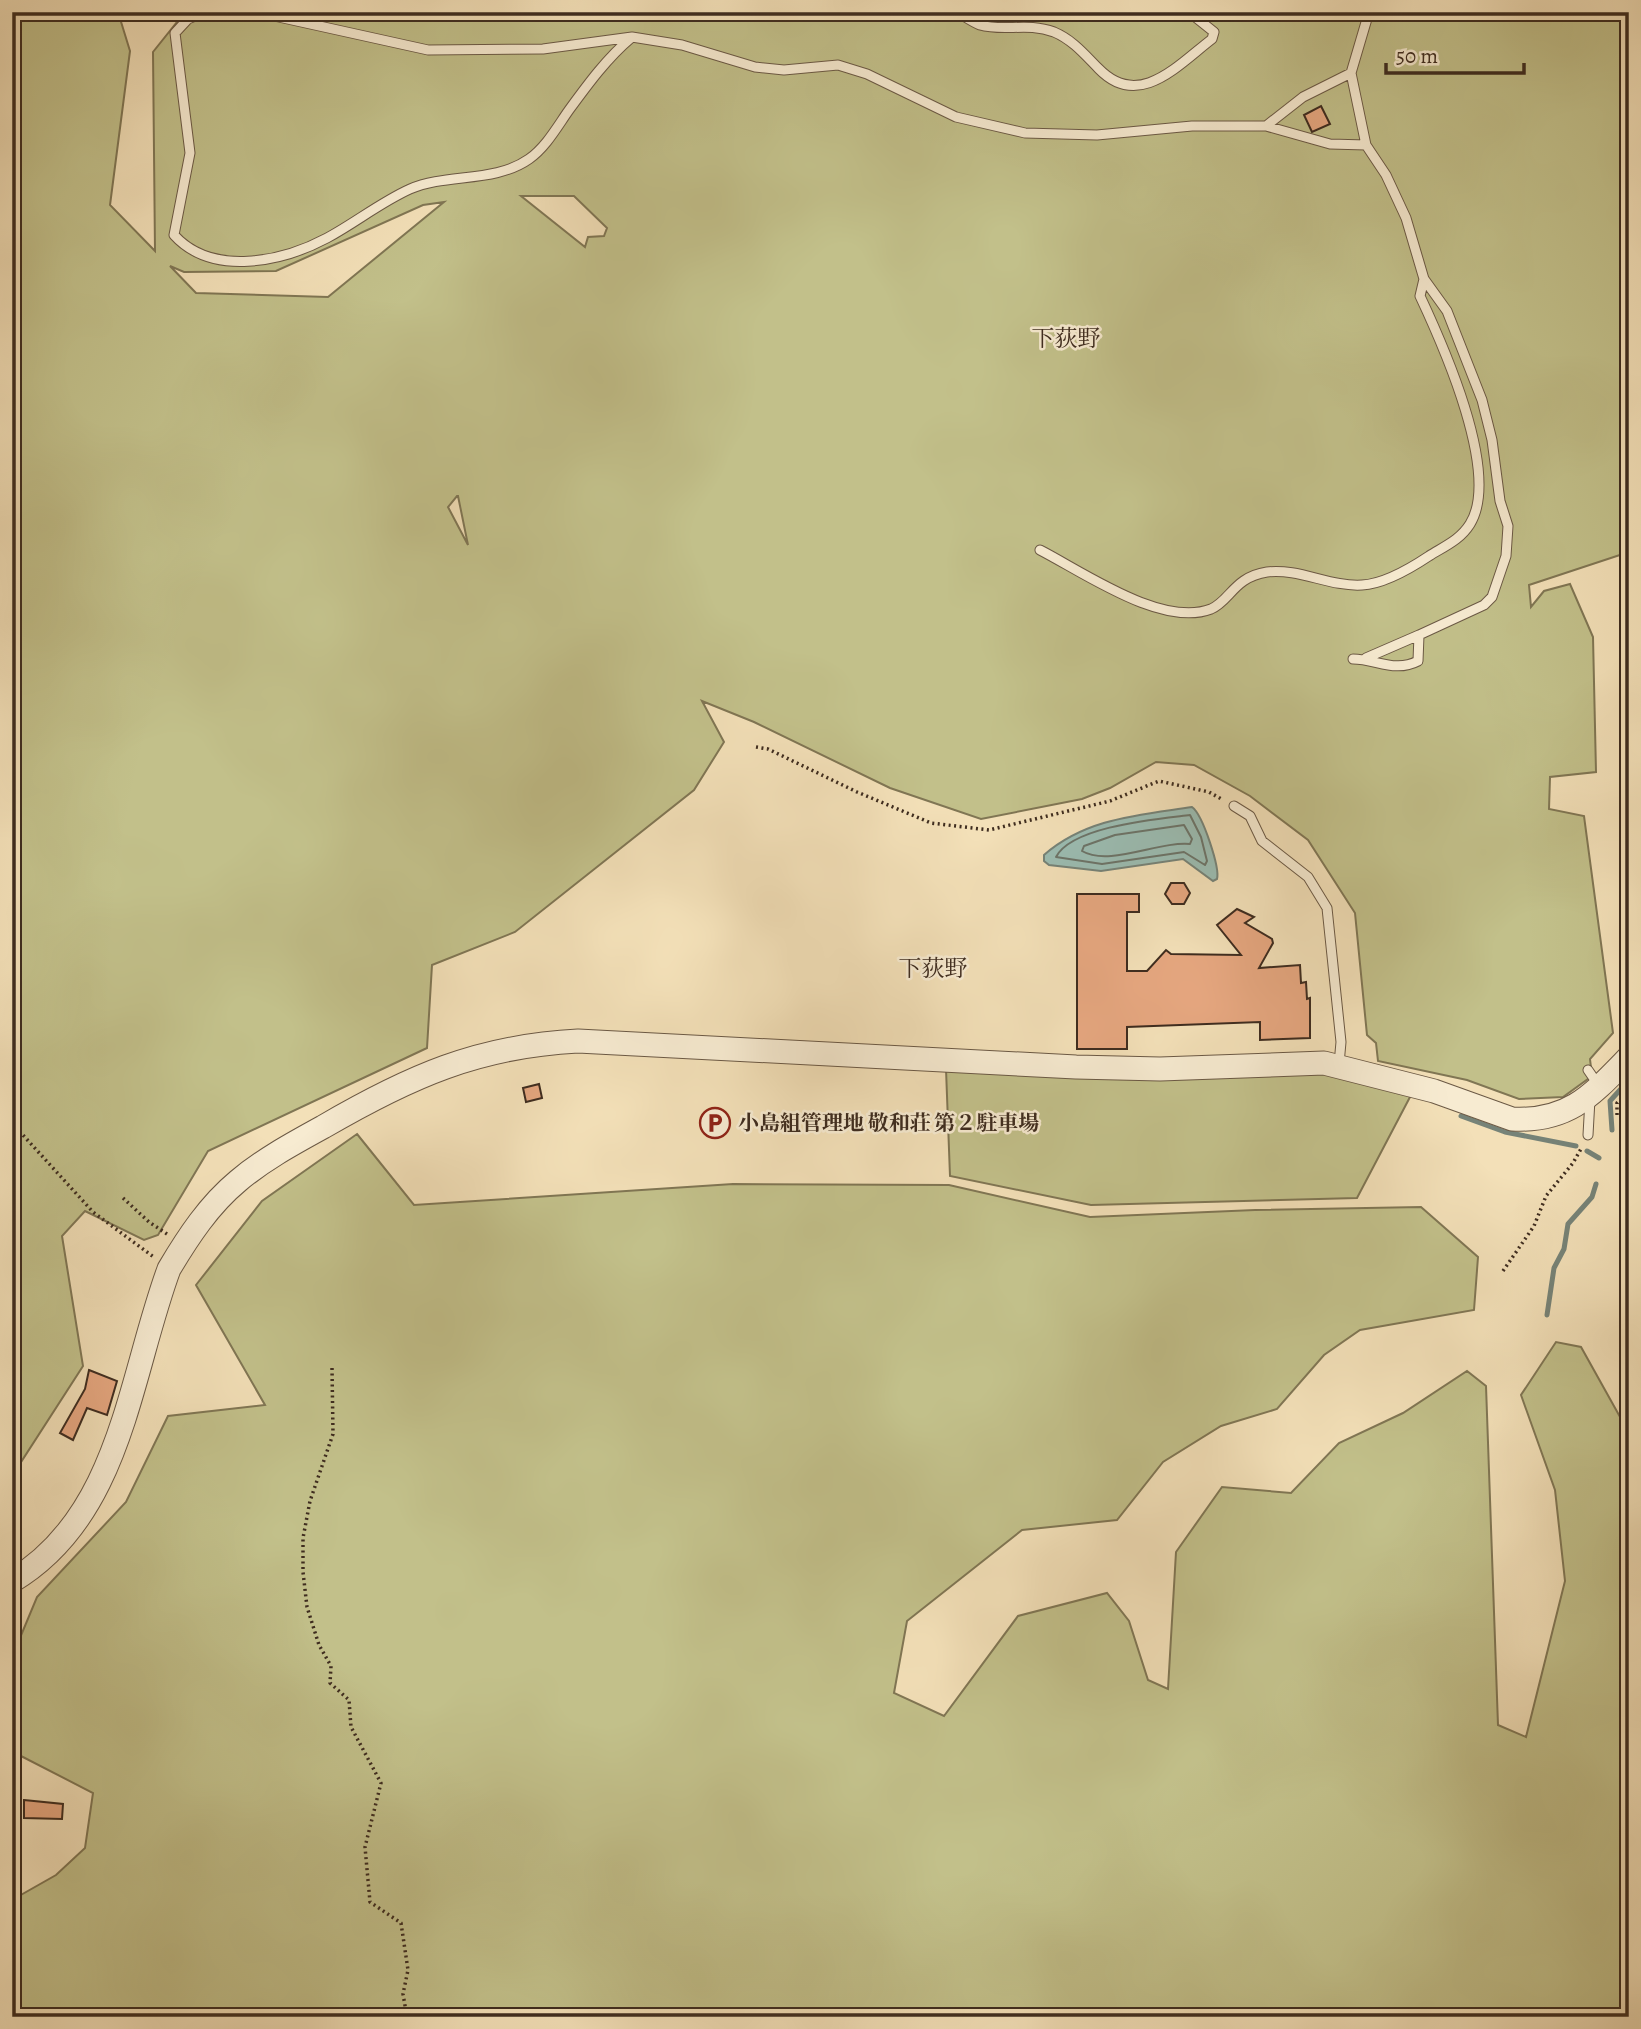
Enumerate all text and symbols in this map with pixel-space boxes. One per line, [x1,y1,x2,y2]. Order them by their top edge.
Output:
scale bar [1386,32,1524,76]
text: 50 m [1396,42,1438,70]
district label: 下荻野 [1032,323,1101,354]
district label: 下荻野 [899,953,968,984]
parking icon: 小島組管理地 敬和荘 第２駐車場 [698,1106,732,1140]
place label: 小島組管理地 敬和荘 第２駐車場 [738,1109,1039,1137]

